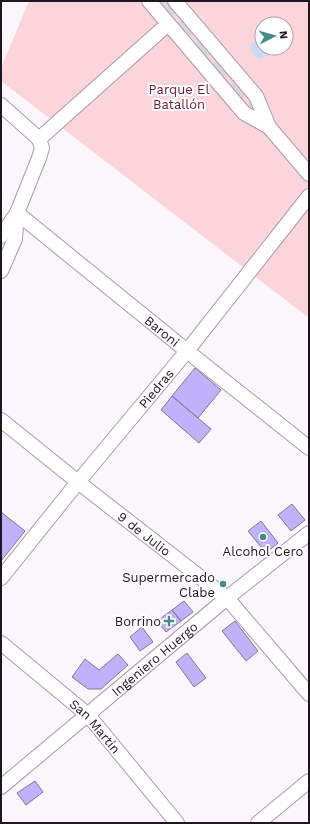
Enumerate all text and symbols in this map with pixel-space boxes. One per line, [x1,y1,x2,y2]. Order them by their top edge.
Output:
north arrow [254,16,294,56]
text: N [277,30,290,40]
park label: Parque El Batallón [149,82,209,112]
street label: Baroni [141,313,182,350]
street label: Piedras [136,366,177,411]
street label: 9 de Julio [115,509,174,559]
marker: Alcohol Cero [258,532,268,542]
place label: Alcohol Cero [223,544,304,559]
place label: Supermercado Clabe [122,570,215,600]
marker: Supermercado Clabe [218,579,228,589]
place label: Borrino [115,614,161,629]
marker: Borrino [164,616,174,626]
street label: Ingeniero Huergo [109,619,201,699]
street label: San Martín [67,696,123,757]

